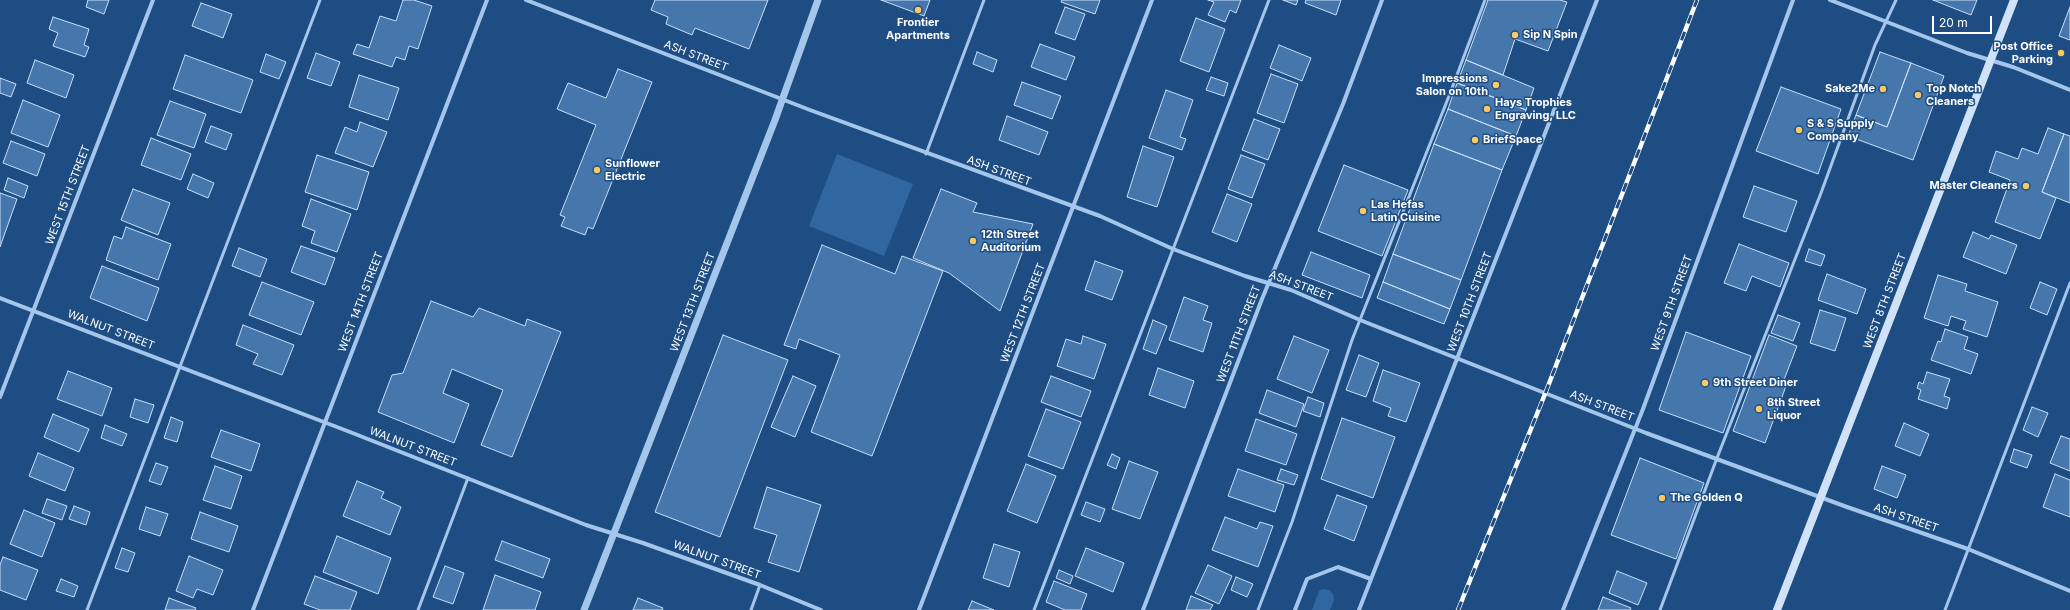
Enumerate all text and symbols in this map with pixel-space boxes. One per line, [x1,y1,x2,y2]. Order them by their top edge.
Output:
marker: Frontier Apartments [913,5,923,15]
scale bar [1934,8,1994,34]
text: 20 m [1939,15,1968,30]
place label: Frontier Apartments [886,16,950,42]
place label: Sip N Spin [1523,28,1578,42]
marker: Sip N Spin [1510,30,1520,40]
street label: ASH STREET [662,38,730,74]
place label: Post Office Parking [1994,40,2053,66]
marker: Post Office Parking [2056,48,2066,58]
place label: Impressions Salon on 10th [1416,72,1488,98]
marker: Impressions Salon on 10th [1491,80,1501,90]
place label: Sake2Me [1825,82,1875,96]
place label: Top Notch Cleaners [1926,82,1981,108]
marker: Sake2Me [1878,84,1888,94]
marker: Top Notch Cleaners [1913,90,1923,100]
place label: Hays Trophies Engraving, LLC [1495,96,1576,122]
marker: Hays Trophies Engraving, LLC [1482,104,1492,114]
place label: S & S Supply Company [1807,117,1874,143]
marker: S & S Supply Company [1794,125,1804,135]
place label: BriefSpace [1483,133,1542,147]
marker: BriefSpace [1470,135,1480,145]
street label: WEST 15TH STREET [43,143,93,247]
street label: ASH STREET [965,153,1033,189]
place label: Sunflower Electric [605,157,660,183]
marker: Sunflower Electric [592,165,602,175]
place label: Master Cleaners [1929,179,2018,193]
marker: Master Cleaners [2021,181,2031,191]
place label: Las Hefas Latin Cuisine [1371,198,1441,224]
marker: Las Hefas Latin Cuisine [1358,206,1368,216]
place label: 12th Street Auditorium [981,228,1041,254]
marker: 12th Street Auditorium [968,236,978,246]
street label: WEST 14TH STREET [336,250,386,354]
street label: WEST 13TH STREET [668,250,718,354]
street label: WEST 10TH STREET [1445,250,1495,354]
street label: WEST 8TH STREET [1861,251,1909,351]
street label: WEST 9TH STREET [1648,253,1696,353]
street label: WEST 12TH STREET [998,261,1048,365]
street label: ASH STREET [1267,268,1335,304]
street label: WEST 11TH STREET [1214,283,1264,385]
street label: WALNUT STREET [66,307,156,353]
place label: 9th Street Diner [1713,376,1798,390]
marker: 9th Street Diner [1700,378,1710,388]
street label: ASH STREET [1568,388,1636,424]
place label: 8th Street Liquor [1767,396,1820,422]
marker: 8th Street Liquor [1754,404,1764,414]
street label: WALNUT STREET [368,424,458,470]
place label: The Golden Q [1670,491,1743,505]
marker: The Golden Q [1657,493,1667,503]
street label: ASH STREET [1872,501,1940,535]
street label: WALNUT STREET [671,538,763,582]

